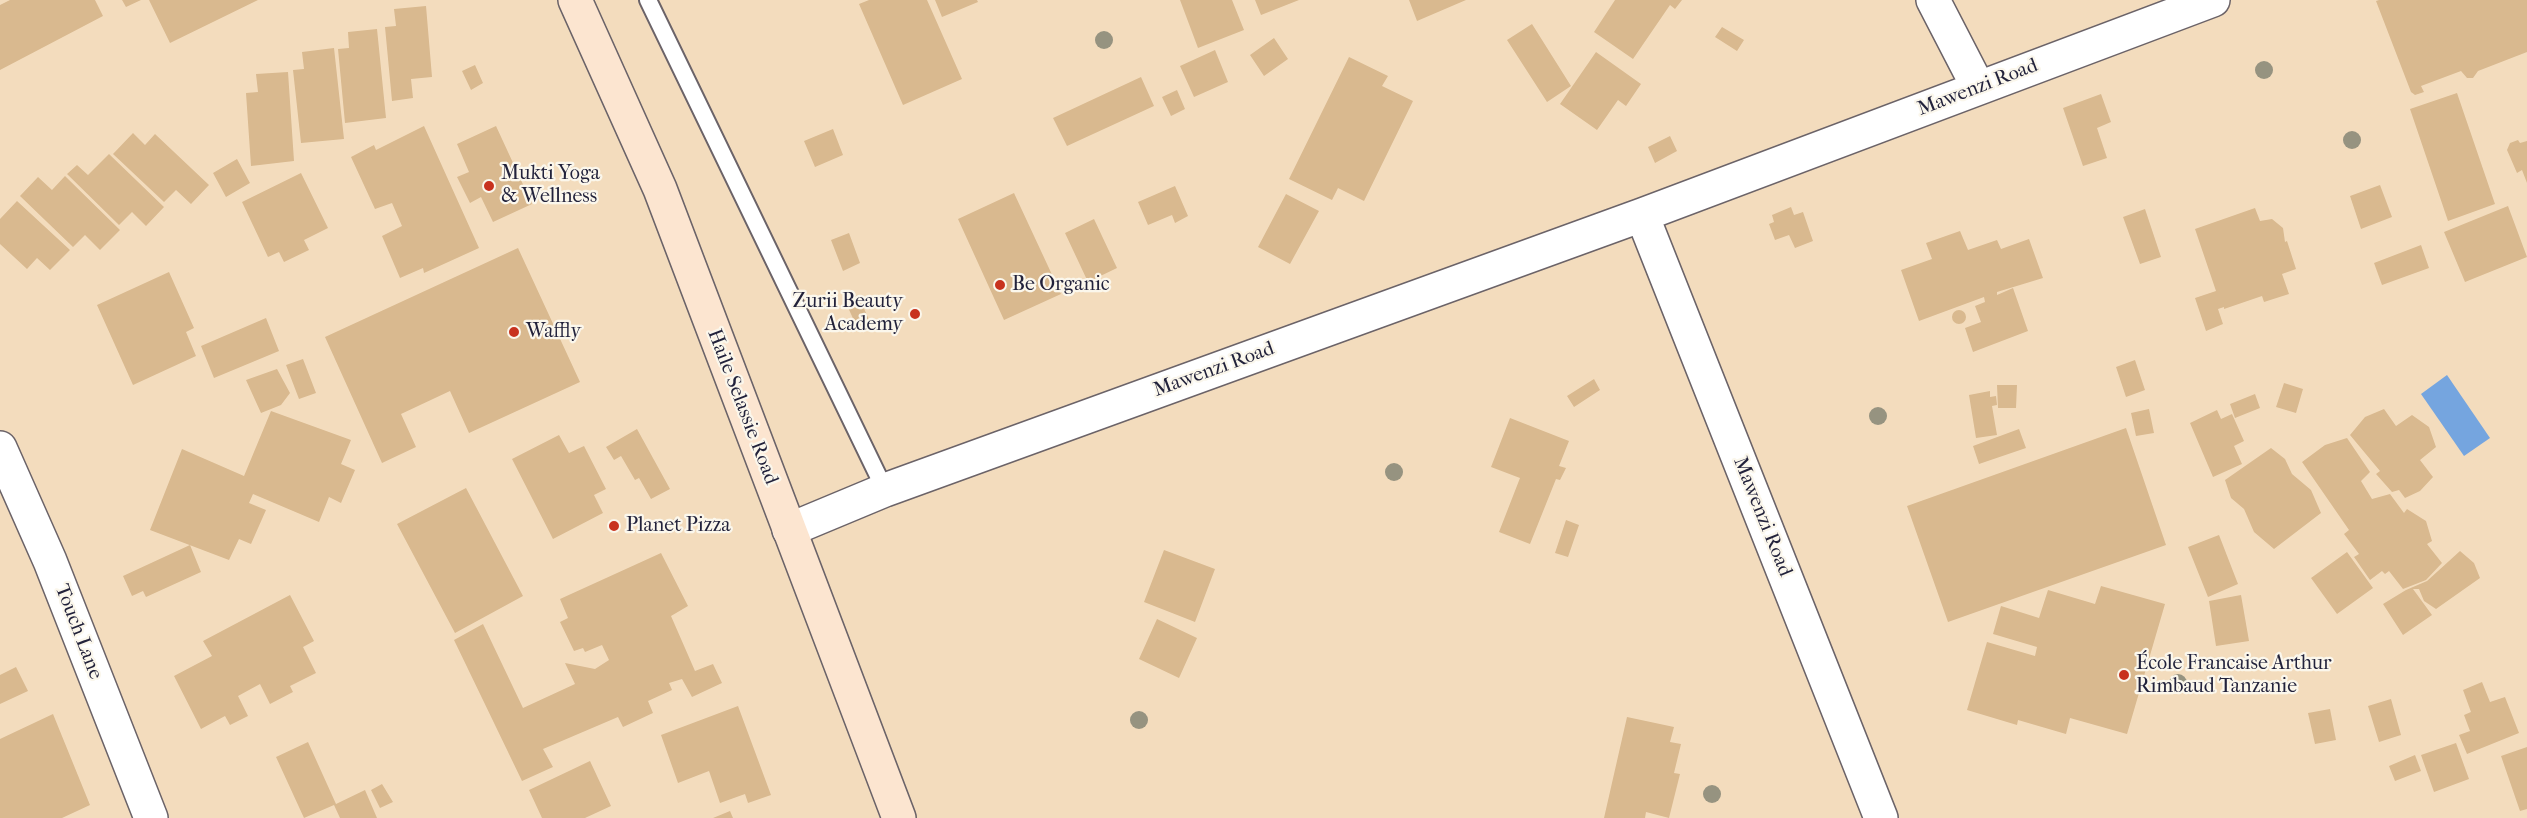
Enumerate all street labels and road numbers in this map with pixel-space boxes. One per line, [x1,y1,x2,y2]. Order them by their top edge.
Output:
street label: Mawenzi Road [1915,54,2041,122]
street label: Haile Selassie Road [701,326,783,488]
street label: Mawenzi Road [1150,337,1278,403]
street label: Mawenzi Road [1727,454,1797,580]
street label: Touch Lane [49,581,107,683]

